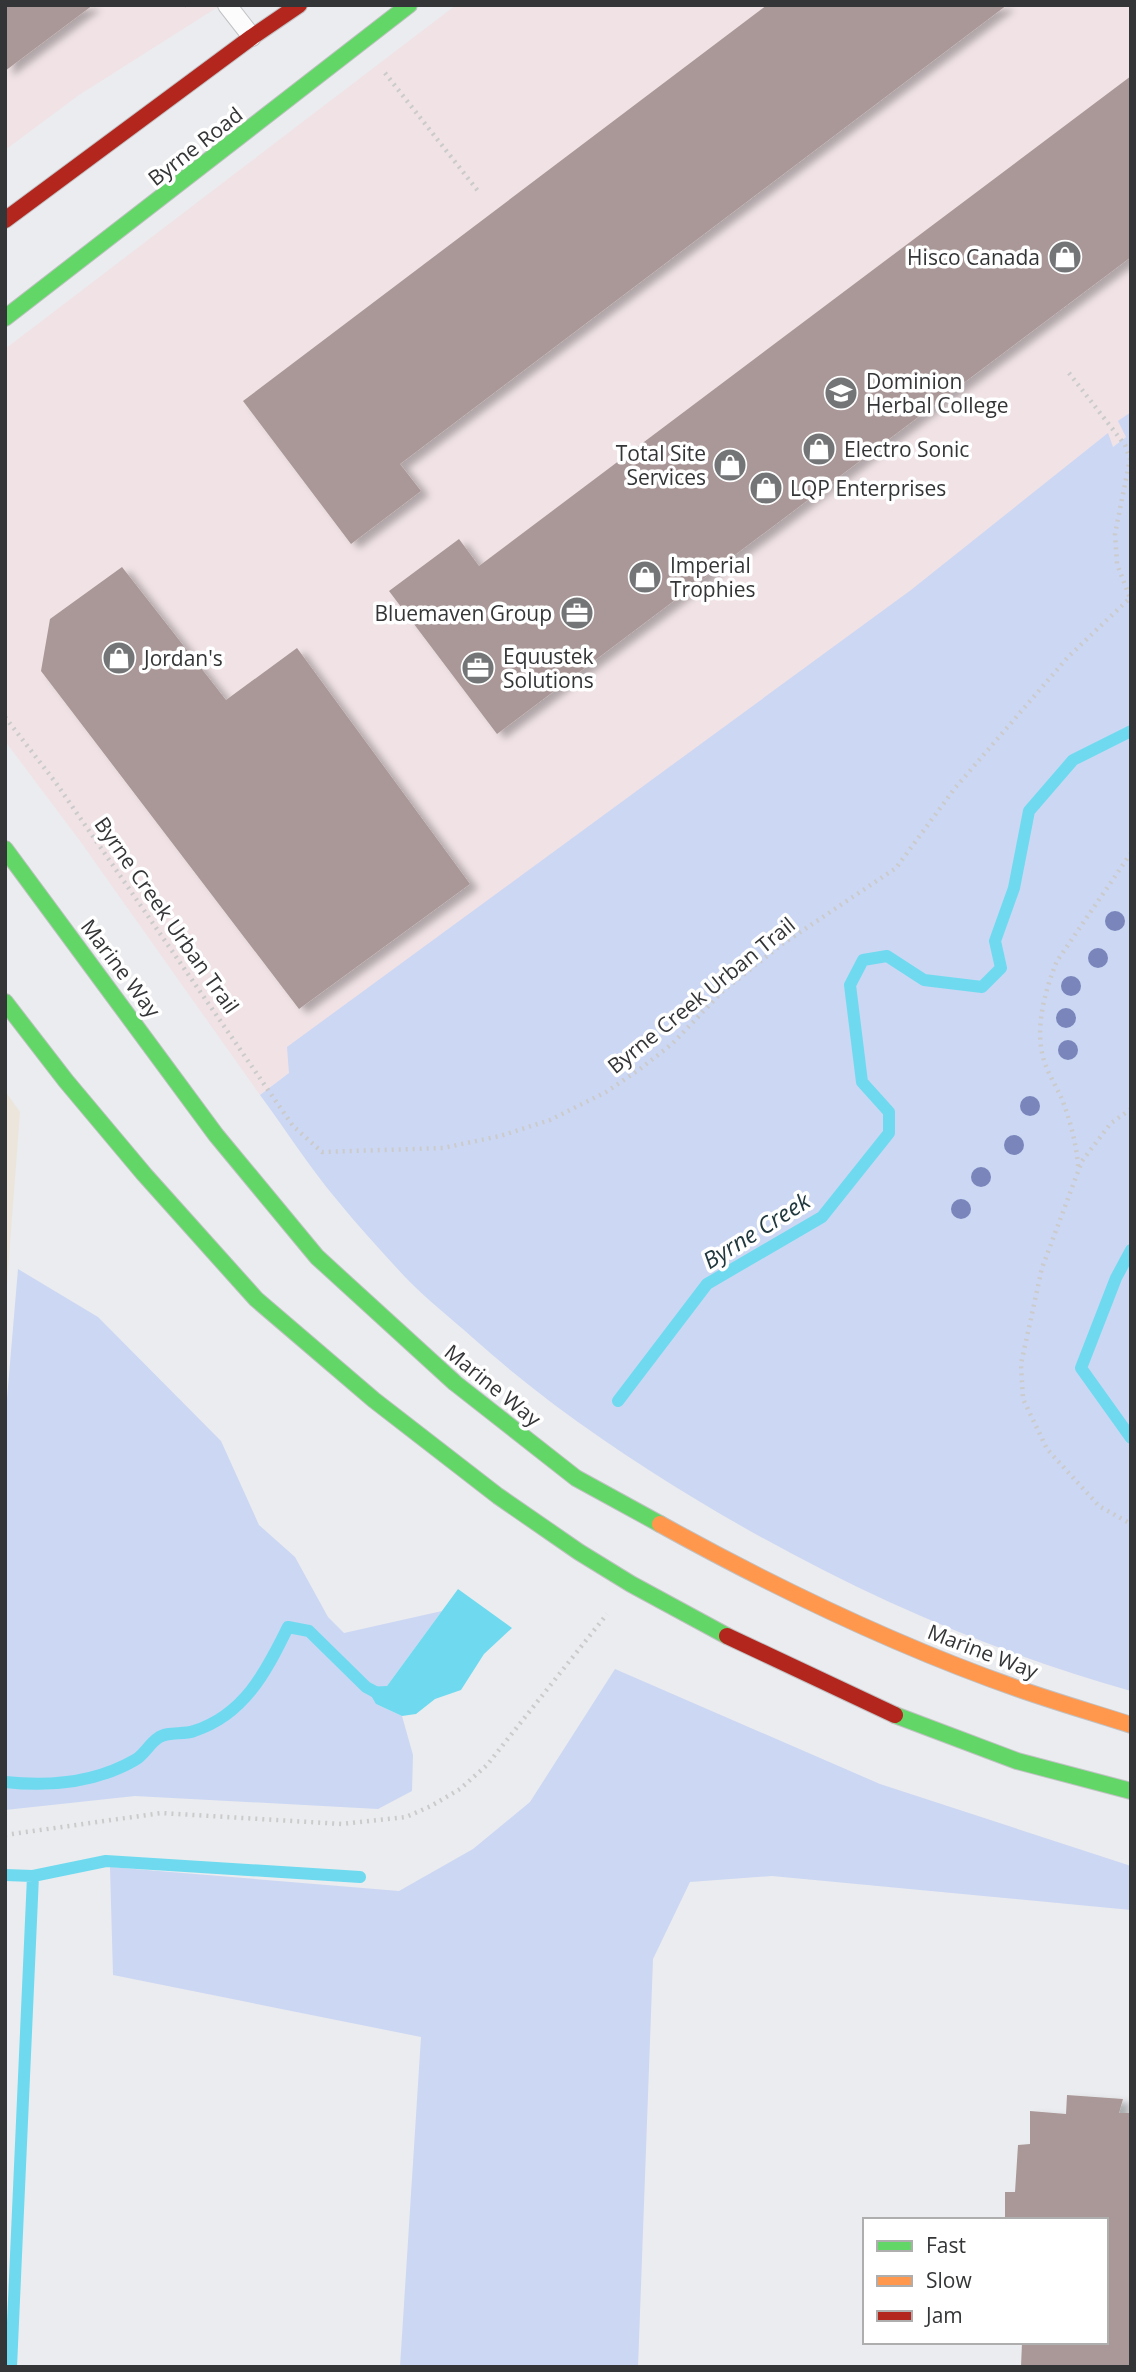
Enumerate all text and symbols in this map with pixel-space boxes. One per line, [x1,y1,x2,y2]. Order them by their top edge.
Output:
street label: Byrne Road [142,100,248,192]
shop icon: Hisco Canada [1046,238,1084,276]
place label: Hisco Canada [907,243,1040,271]
place label: Dominion Herbal College [866,367,1009,419]
school or university icon: Dominion Herbal College [822,374,860,412]
shop icon: Electro Sonic [800,430,838,468]
place label: Electro Sonic [844,435,969,463]
place label: Total Site Services [616,439,706,491]
shop icon: Total Site Services [711,446,749,484]
shop icon: LQP Enterprises [747,469,785,507]
place label: LQP Enterprises [790,474,946,502]
place label: Imperial Trophies [670,551,756,603]
shop icon: Imperial Trophies [626,558,664,596]
office icon: Bluemaven Group [558,594,596,632]
place label: Bluemaven Group [375,599,552,627]
shop icon: Jordan's [100,639,138,677]
place label: Equustek Solutions [503,642,594,694]
place label: Jordan's [142,644,223,672]
office icon: Equustek Solutions [459,649,497,687]
street label: Byrne Creek Urban Trail [88,811,246,1019]
street label: Byrne Creek Urban Trail [601,911,801,1079]
street label: Marine Way [75,913,167,1023]
water label: Byrne Creek [696,1184,816,1276]
street label: Marine Way [439,1338,547,1433]
street label: Marine Way [924,1617,1043,1685]
legend [863,2218,1108,2344]
text: Fast [926,2231,966,2259]
text: Slow [926,2266,972,2294]
text: Jam [924,2301,963,2329]

